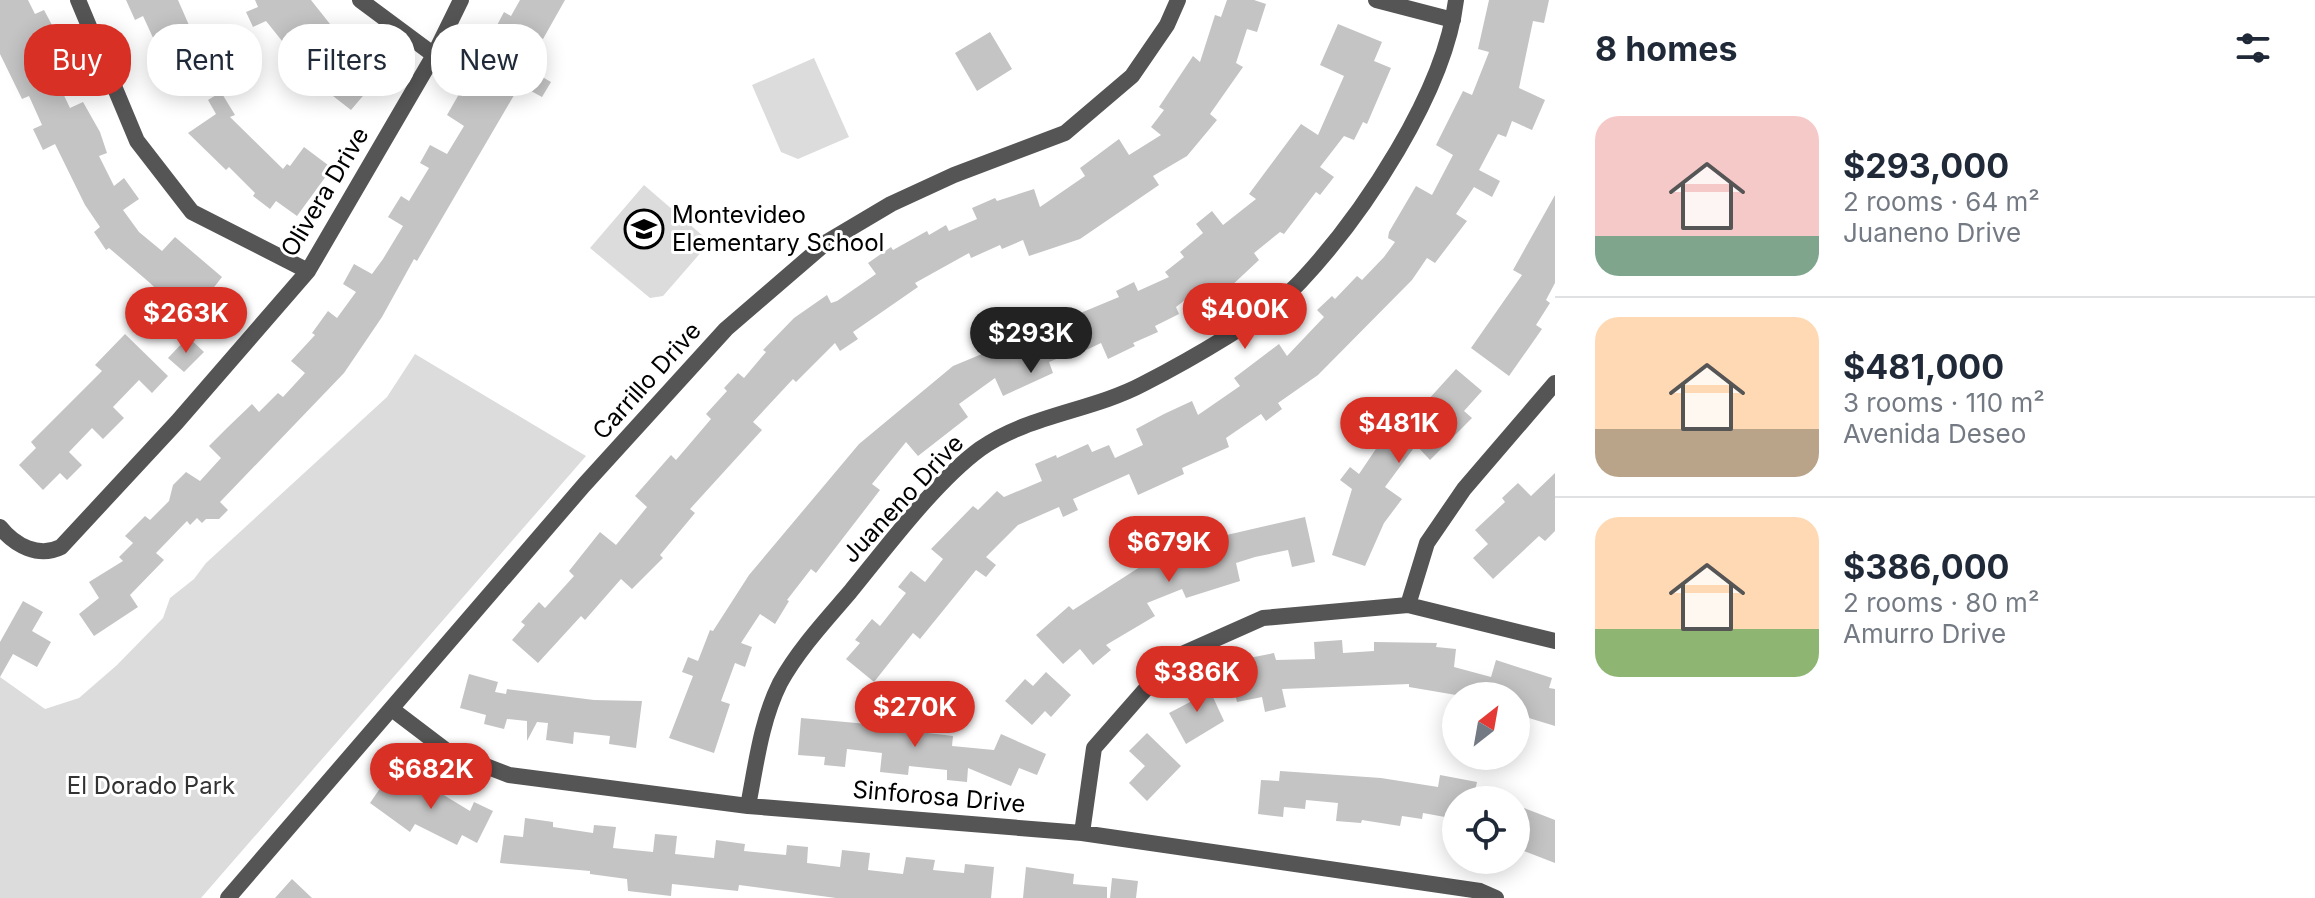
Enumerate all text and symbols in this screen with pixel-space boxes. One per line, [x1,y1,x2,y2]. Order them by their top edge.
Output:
chip: Buy [24,24,131,96]
chip: Rent [147,24,262,96]
chip: Filters [278,24,415,96]
chip: New [431,24,547,96]
icon: filters [2231,26,2275,70]
text: 8 homes [1595,28,1738,69]
street label: Olivera Drive [275,122,375,262]
text: $293,000 [1843,145,2009,186]
icon: home [1659,148,1755,244]
text: 2 rooms · 64 m² [1843,186,2040,217]
place label: Montevideo Elementary School [672,200,884,257]
school or university icon: Montevideo Elementary School [623,208,665,250]
text: Juaneno Drive [1843,217,2021,248]
pin: $400K [1189,283,1301,351]
pin: $263K [130,287,242,355]
text: $400K [1201,293,1289,324]
text: $263K [143,297,229,328]
pin: $293K [975,307,1087,375]
street label: Carrillo Drive [586,316,707,445]
text: $293K [988,317,1074,348]
text: $481,000 [1843,346,2004,387]
icon: home [1659,349,1755,445]
text: 3 rooms · 110 m² [1843,387,2045,418]
pin: $481K [1343,397,1455,465]
text: $481K [1358,407,1440,438]
text: Avenida Deseo [1843,418,2026,449]
street label: Juaneno Drive [836,429,969,569]
pin: $679K [1113,516,1225,584]
text: $679K [1127,526,1211,557]
text: $386,000 [1843,546,2010,587]
icon: home [1659,549,1755,645]
text: 2 rooms · 80 m² [1843,587,2039,618]
text: Amurro Drive [1843,618,2006,649]
pin: $386K [1141,646,1253,714]
text: $386K [1154,656,1240,687]
pin: $270K [859,681,971,749]
north arrow [1442,682,1530,770]
map controls [1442,682,1530,874]
text: $270K [873,691,957,722]
pin: $682K [375,743,487,811]
text: $682K [388,753,474,784]
park label: El Dorado Park [67,771,235,800]
street label: Sinforosa Drive [851,774,1027,819]
button: locate [1442,786,1530,874]

